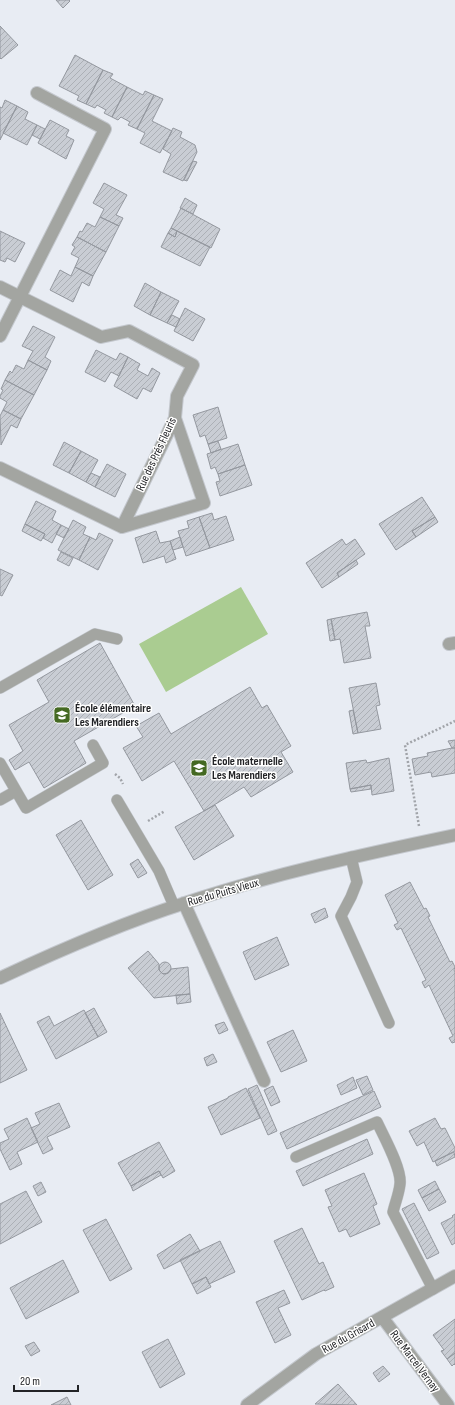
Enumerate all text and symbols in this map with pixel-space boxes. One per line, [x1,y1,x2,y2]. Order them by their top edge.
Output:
street label: Rue des Prés Fleuris [133,415,180,493]
place label: École élémentaire Les Marendiers [75,701,151,730]
school or university icon: École élémentaire Les Marendiers [52,705,72,725]
place label: École maternelle Les Marendiers [212,754,283,783]
school or university icon: École maternelle Les Marendiers [189,758,209,778]
street label: Rue du Puits Vieux [186,875,261,910]
street label: Rue du Grisard [319,1316,377,1357]
street label: Rue Marcel Vernay [386,1327,443,1396]
scale bar [14,1367,78,1393]
text: 20 m [20,1374,40,1389]

